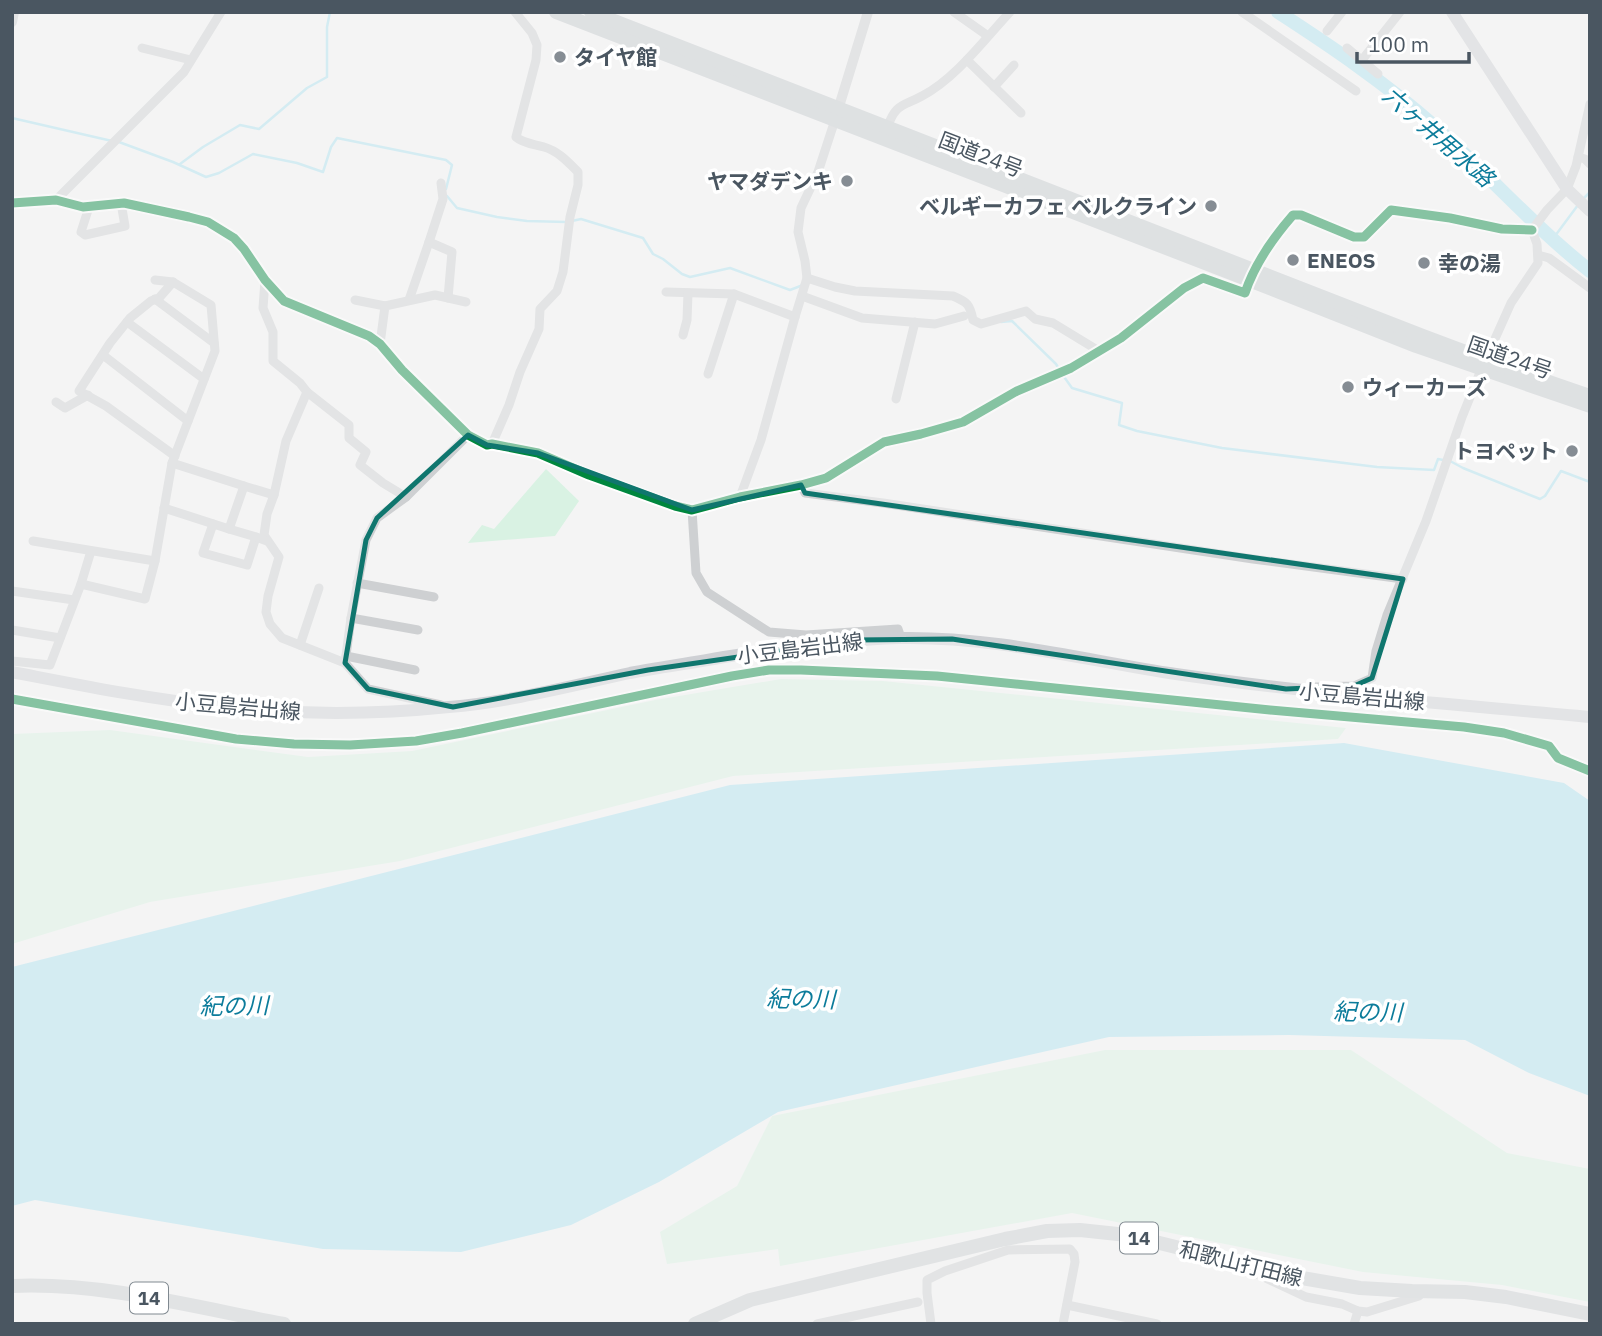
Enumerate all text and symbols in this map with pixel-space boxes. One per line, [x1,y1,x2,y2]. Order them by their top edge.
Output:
scale bar [1357,21,1469,65]
text: 100 m [1368,30,1429,58]
place label: タイヤ館 [574,43,657,71]
marker: タイヤ館 [552,49,568,65]
water label: 六ヶ井用水路 [1377,79,1502,194]
street label: 国道24号 [935,125,1027,183]
place label: ヤマダデンキ [707,167,833,195]
marker: ヤマダデンキ [839,173,855,189]
place label: ベルギーカフェ ベルクライン [919,192,1197,220]
marker: ベルギーカフェ ベルクライン [1203,198,1219,214]
place label: ENEOS [1307,246,1376,274]
place label: 幸の湯 [1438,249,1501,277]
marker: ENEOS [1285,252,1301,268]
marker: 幸の湯 [1416,255,1432,271]
street label: 国道24号 [1464,329,1556,385]
place label: ウィーカーズ [1362,373,1487,401]
marker: ウィーカーズ [1340,379,1356,395]
place label: トヨペット [1453,437,1558,465]
marker: トヨペット [1564,443,1580,459]
street label: 小豆島岩出線 [736,626,864,670]
street label: 小豆島岩出線 [1298,677,1426,715]
street label: 小豆島岩出線 [174,687,302,725]
water label: 紀の川 [766,982,839,1014]
water label: 紀の川 [199,989,272,1021]
water label: 紀の川 [1333,995,1406,1027]
road number: 14 [1120,1222,1158,1254]
street label: 和歌山打田線 [1176,1234,1306,1292]
road number: 14 [130,1282,168,1314]

